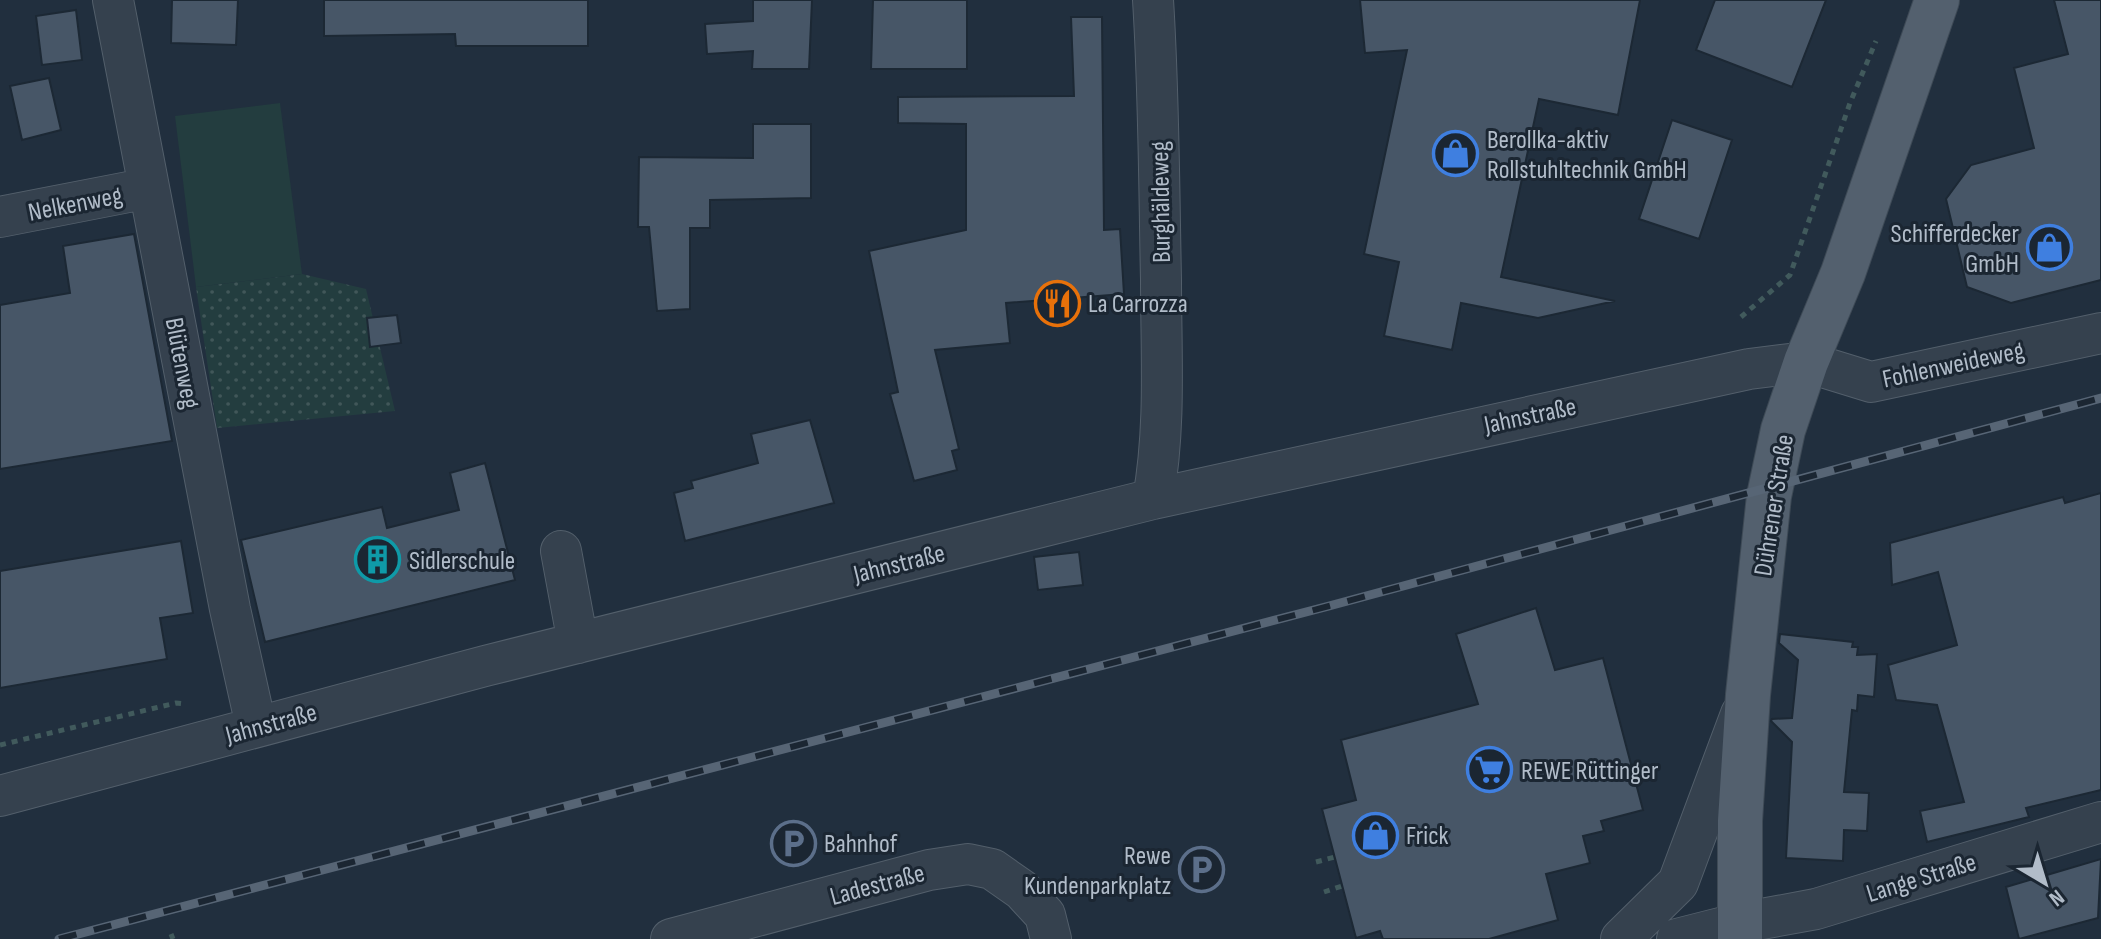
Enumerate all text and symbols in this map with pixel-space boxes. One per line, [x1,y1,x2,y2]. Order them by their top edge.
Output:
place label: Berollka-aktiv Rollstuhltechnik GmbH [1487,125,1687,186]
shop icon: Berollka-aktiv Rollstuhltechnik GmbH [1432,130,1480,178]
street label: Burghäldeweg [1145,141,1178,263]
street label: Nelkenweg [26,180,125,229]
place label: Schifferdecker GmbH [1891,219,2020,280]
shop icon: Schifferdecker GmbH [2026,224,2074,272]
restaurant icon: La Carrozza [1033,279,1081,327]
place label: La Carrozza [1088,289,1188,320]
street label: Blütenweg [158,315,206,411]
street label: Fohlenweideweg [1880,335,2027,396]
street label: Jahnstraße [1480,392,1579,442]
street label: Dührener Straße [1748,432,1801,578]
building icon: Sidlerschule [354,536,402,584]
street label: Jahnstraße [849,538,948,591]
place label: Sidlerschule [409,546,515,577]
street label: Jahnstraße [221,697,320,752]
supermarket icon: REWE Rüttinger [1466,746,1514,794]
place label: REWE Rüttinger [1521,756,1659,787]
shop icon: Frick [1351,811,1399,859]
parking icon: Bahnhof [769,819,817,867]
place label: Frick [1406,821,1449,852]
place label: Bahnhof [824,829,898,860]
place label: Rewe Kundenparkplatz [1024,841,1171,902]
north arrow [2005,843,2085,923]
parking icon: Rewe Kundenparkplatz [1178,846,1226,894]
street label: Lange Straße [1863,847,1980,910]
street label: Ladestraße [827,858,928,913]
text: N [2043,883,2069,912]

